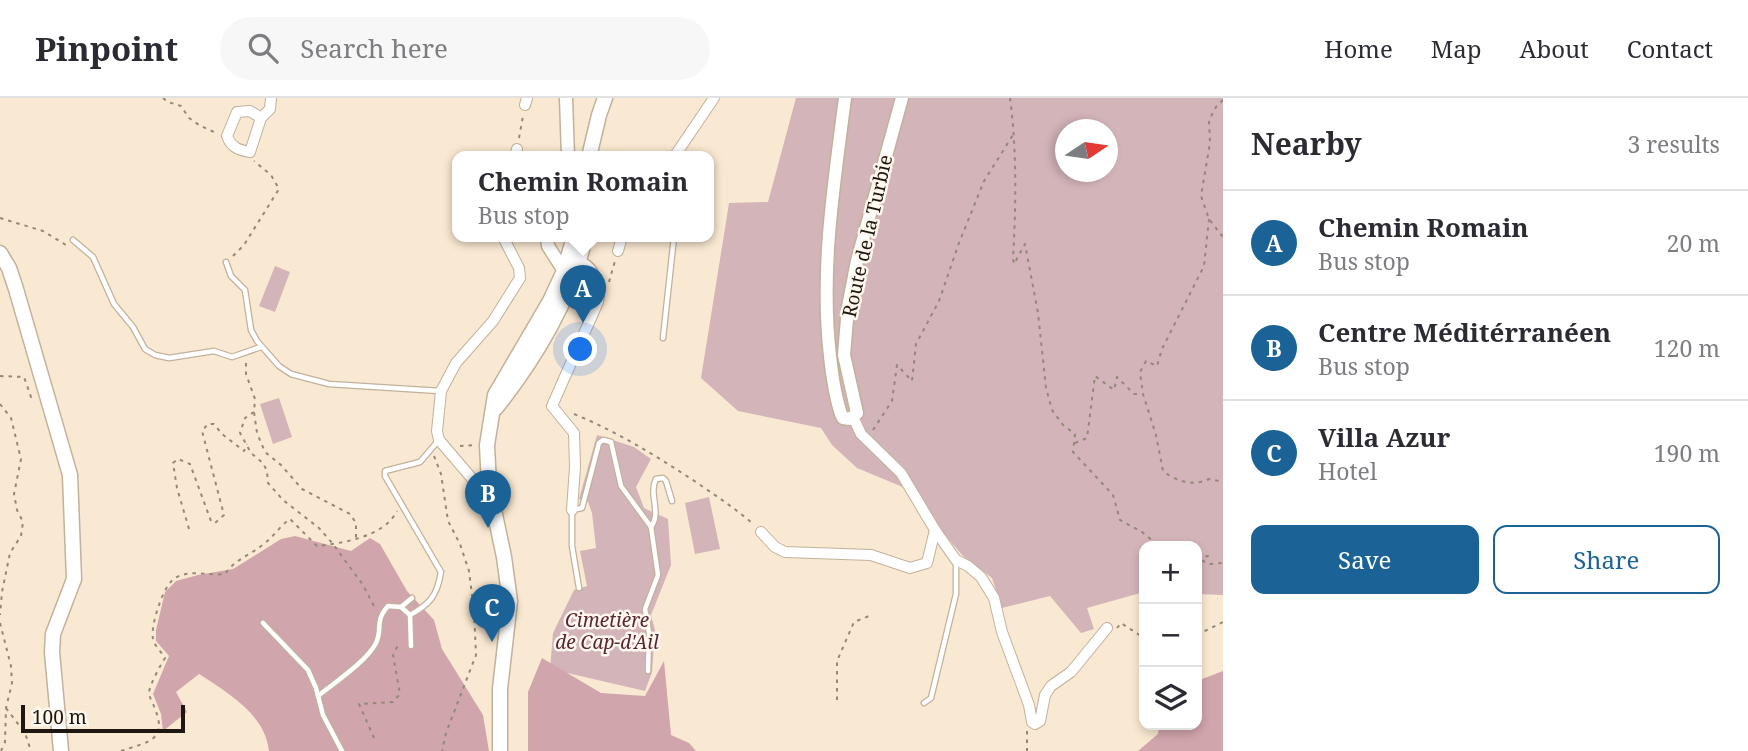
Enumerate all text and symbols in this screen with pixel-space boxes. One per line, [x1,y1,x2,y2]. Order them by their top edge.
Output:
search box [220,17,710,80]
text: Pinpoint [35,26,178,71]
icon: search [244,29,282,67]
text: Search here [300,30,448,66]
text: Home [1324,32,1393,65]
text: Map [1431,32,1482,65]
text: About [1520,32,1589,65]
text: Contact [1627,32,1713,65]
north arrow [1055,119,1118,182]
text: Nearby [1251,123,1362,164]
text: 3 results [1627,128,1720,160]
popup [452,151,714,242]
street label: Route de la Turbie [836,152,898,320]
text: Chemin Romain [478,163,688,199]
text: Bus stop [478,199,570,231]
text: Chemin Romain [1318,209,1529,245]
text: A [1265,227,1283,259]
text: 20 m [1667,227,1720,259]
text: Bus stop [1318,245,1410,277]
pin: A [560,265,606,323]
text: Centre Méditérranéen [1318,314,1611,350]
your location [563,332,597,366]
text: B [1266,332,1282,364]
text: 120 m [1654,332,1720,364]
text: Bus stop [1318,350,1410,382]
text: Villa Azur [1318,419,1450,455]
text: C [1266,437,1282,469]
text: 190 m [1654,437,1720,469]
text: Hotel [1318,455,1377,487]
pin: B [465,470,511,528]
button: Save [1251,525,1479,594]
button: Share [1493,525,1720,594]
map controls [1139,541,1202,730]
button: + [1139,541,1202,604]
pin: C [469,584,515,642]
button: − [1139,604,1202,667]
park label: Cimetière de Cap-d'Ail [555,607,659,655]
button: layers [1139,667,1202,730]
scale bar [21,702,186,734]
text: 100 m [32,704,87,730]

